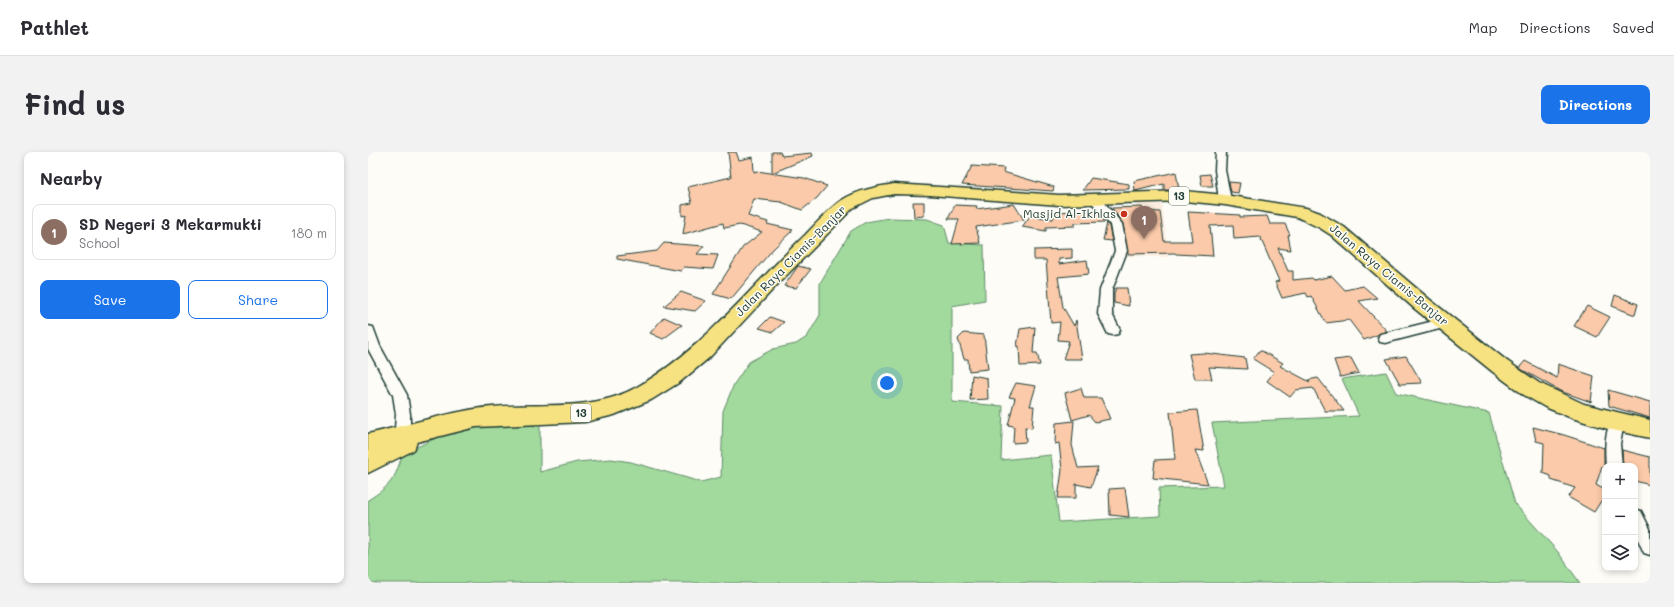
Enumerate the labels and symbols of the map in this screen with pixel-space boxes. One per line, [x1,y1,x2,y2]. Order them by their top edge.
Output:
road number: 13 [1169,187,1189,205]
street label: Jalan Raya Ciamis-Banjar [731,201,849,319]
place label: Masjid Al-Ikhlas [1023,205,1116,221]
pin: 1 [1131,206,1157,239]
marker: Masjid Al-Ikhlas [1119,209,1129,219]
street label: Jalan Raya Ciamis-Banjar [1327,220,1453,329]
your location [877,373,897,393]
road number: 13 [571,404,591,422]

